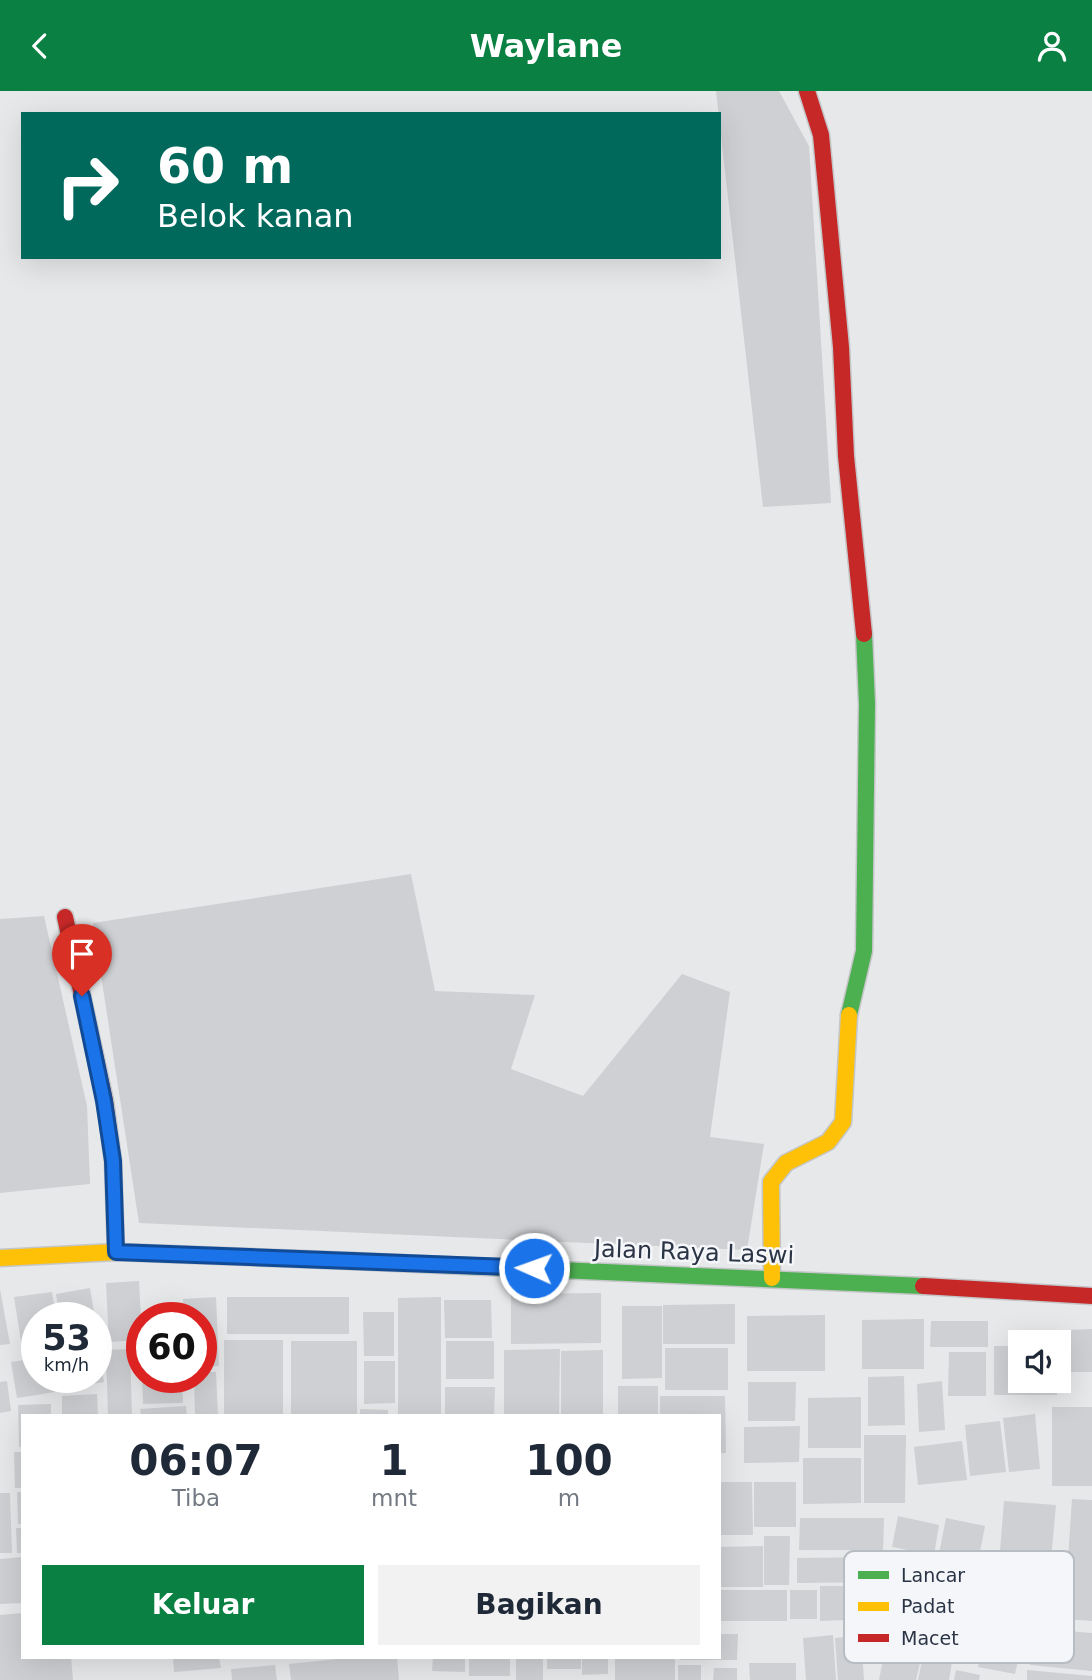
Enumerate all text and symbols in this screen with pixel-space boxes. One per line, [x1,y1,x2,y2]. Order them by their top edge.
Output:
icon: back [21,27,59,65]
text: Waylane [470,27,622,65]
icon: person [1033,27,1071,65]
text: 60 m [157,138,293,195]
icon: right [42,140,133,231]
text: Belok kanan [157,197,354,235]
pin [52,924,112,996]
icon: arrive [63,935,101,973]
position arrow [497,1231,571,1305]
street label: Jalan Raya Laswi [591,1234,795,1269]
speed limit sign: 60 [126,1302,217,1393]
text: 53 [42,1318,91,1358]
map controls [1008,1330,1071,1393]
button: sound [1008,1330,1071,1393]
text: km/h [44,1354,89,1375]
text: 06:07 [129,1436,263,1485]
text: 1 [379,1436,409,1485]
text: 100 [525,1436,613,1485]
text: Tiba [172,1485,220,1511]
text: mnt [371,1485,417,1511]
text: m [558,1485,580,1511]
legend [844,1551,1074,1663]
text: Lancar [901,1564,965,1586]
button: Keluar [42,1565,364,1645]
button: Bagikan [378,1565,700,1645]
text: Padat [901,1595,954,1617]
text: Macet [901,1627,959,1649]

